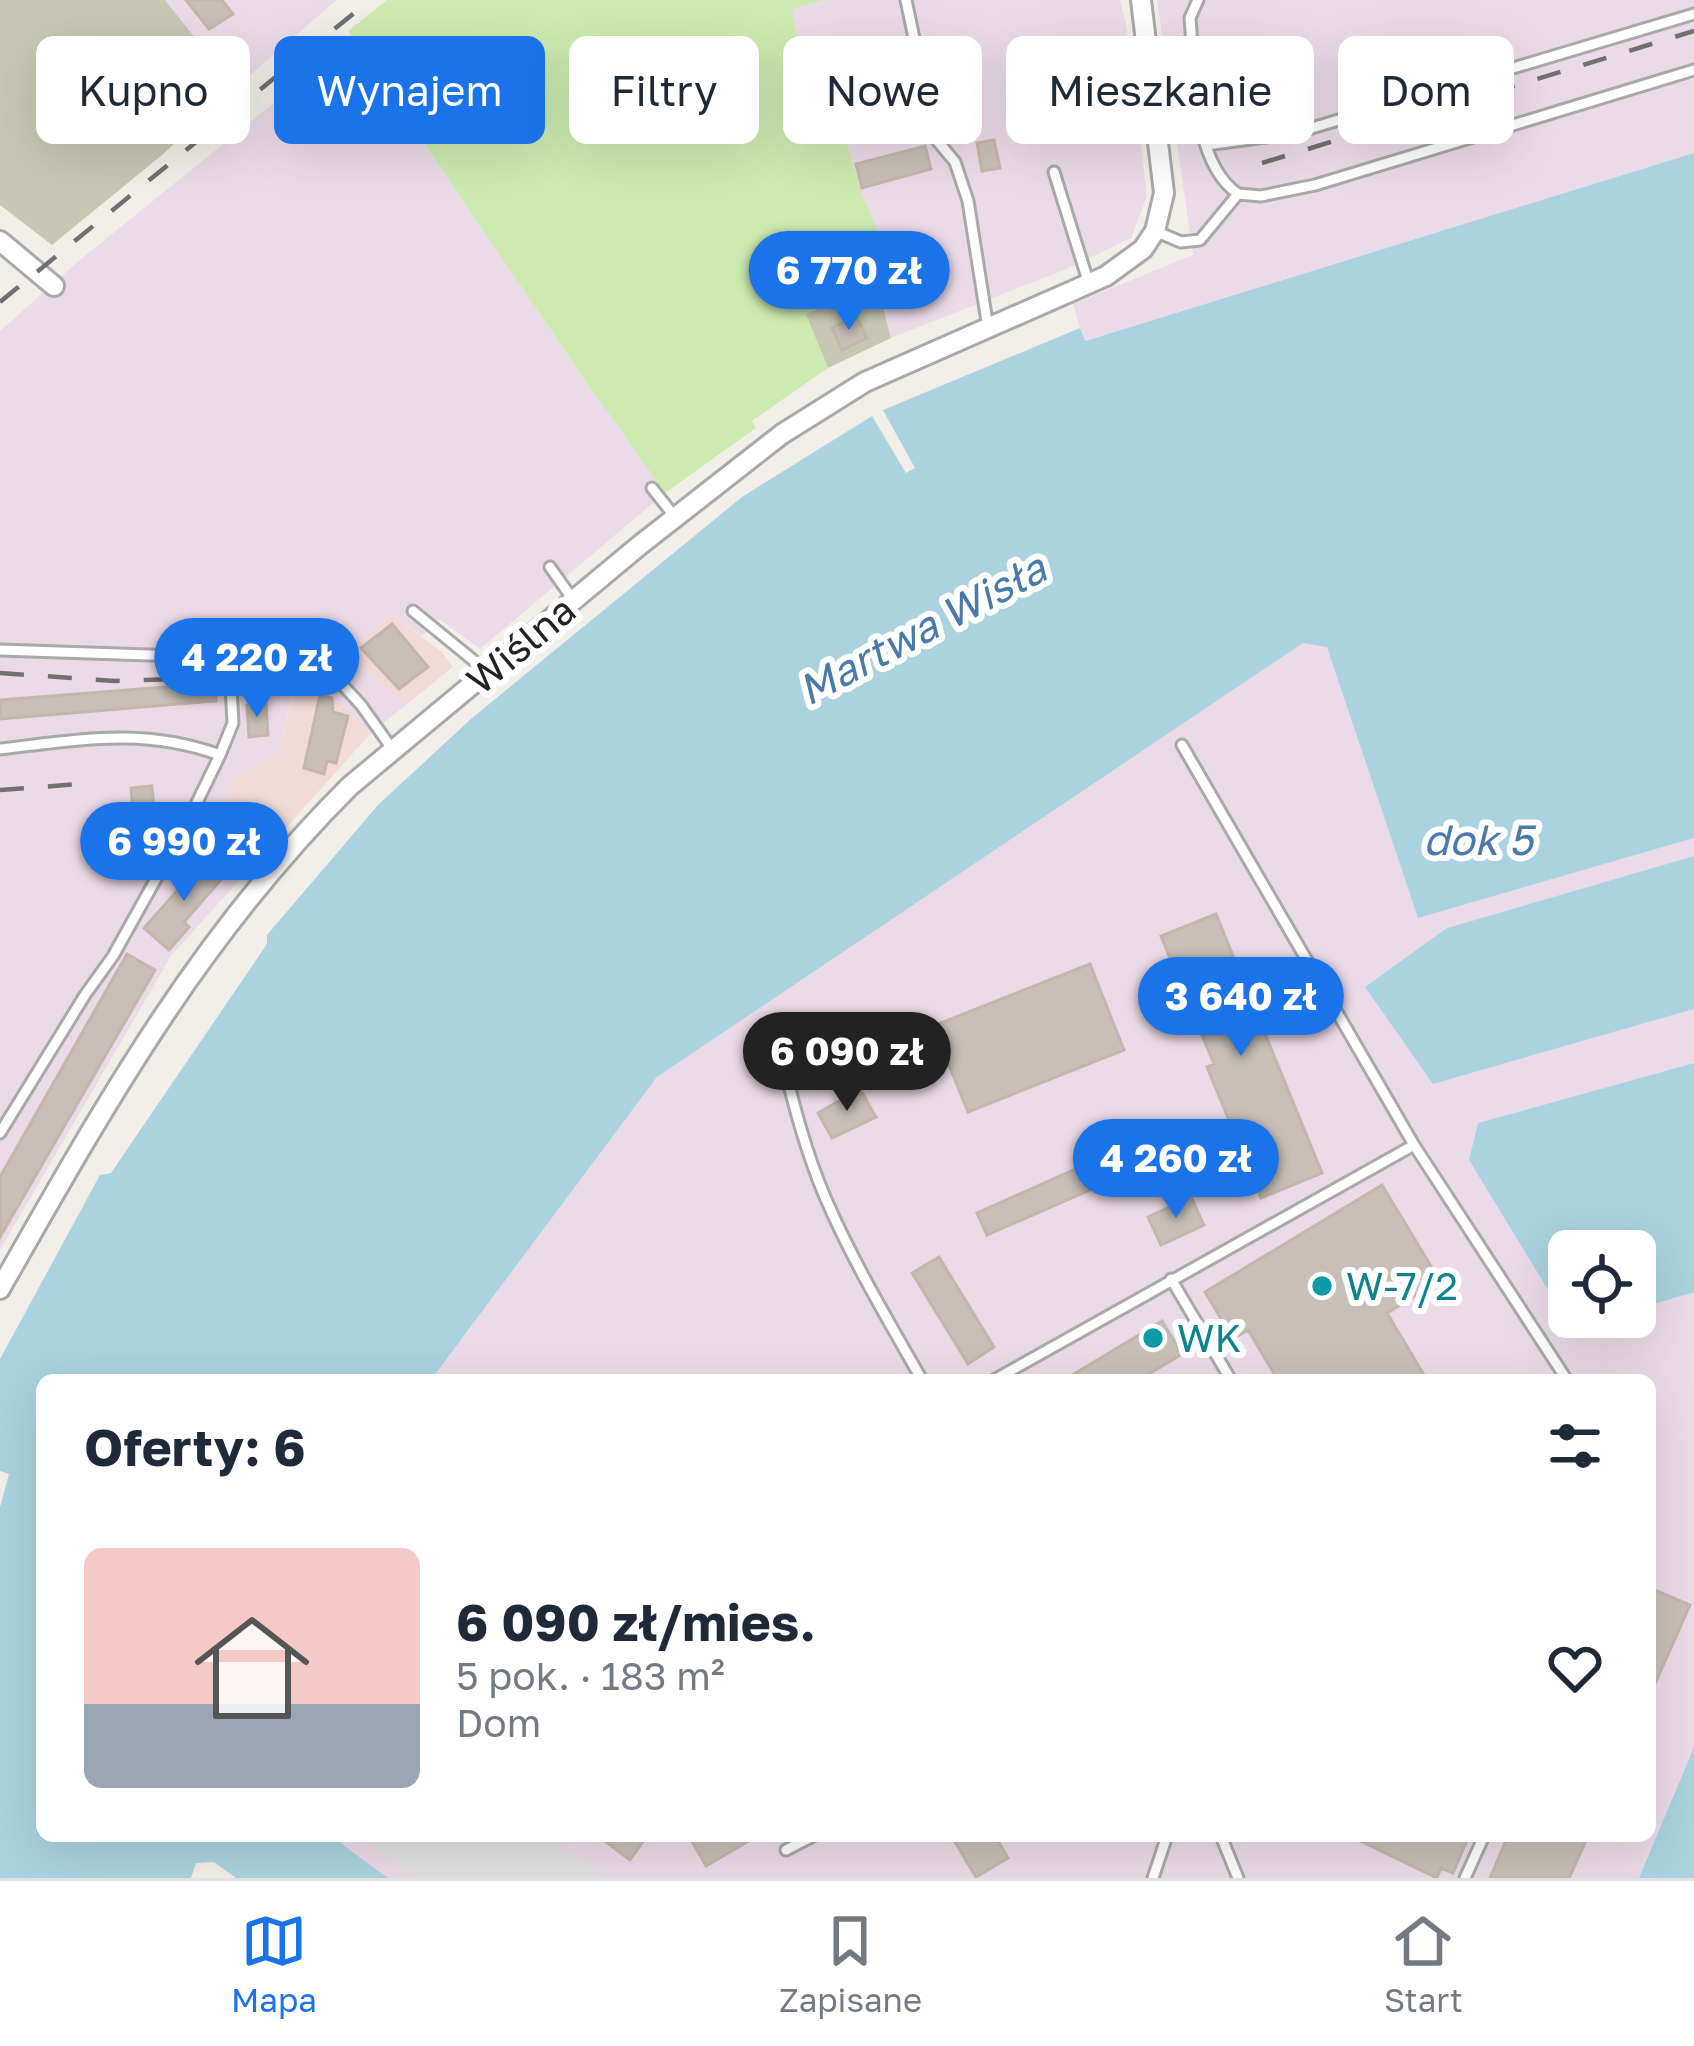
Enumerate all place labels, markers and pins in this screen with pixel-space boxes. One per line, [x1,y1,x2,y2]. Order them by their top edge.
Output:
pin: 6 770 zł [725,231,973,333]
pin: 4 220 zł [133,618,381,720]
pin: 6 990 zł [60,802,308,904]
pin: 3 640 zł [1117,957,1365,1059]
pin: 6 090 zł [723,1012,971,1114]
pin: 4 260 zł [1052,1119,1300,1221]
place label: W-7/2 [1346,1262,1458,1309]
marker: W-7/2 [1309,1273,1335,1299]
place label: WK [1177,1314,1241,1361]
marker: WK [1140,1325,1166,1351]

